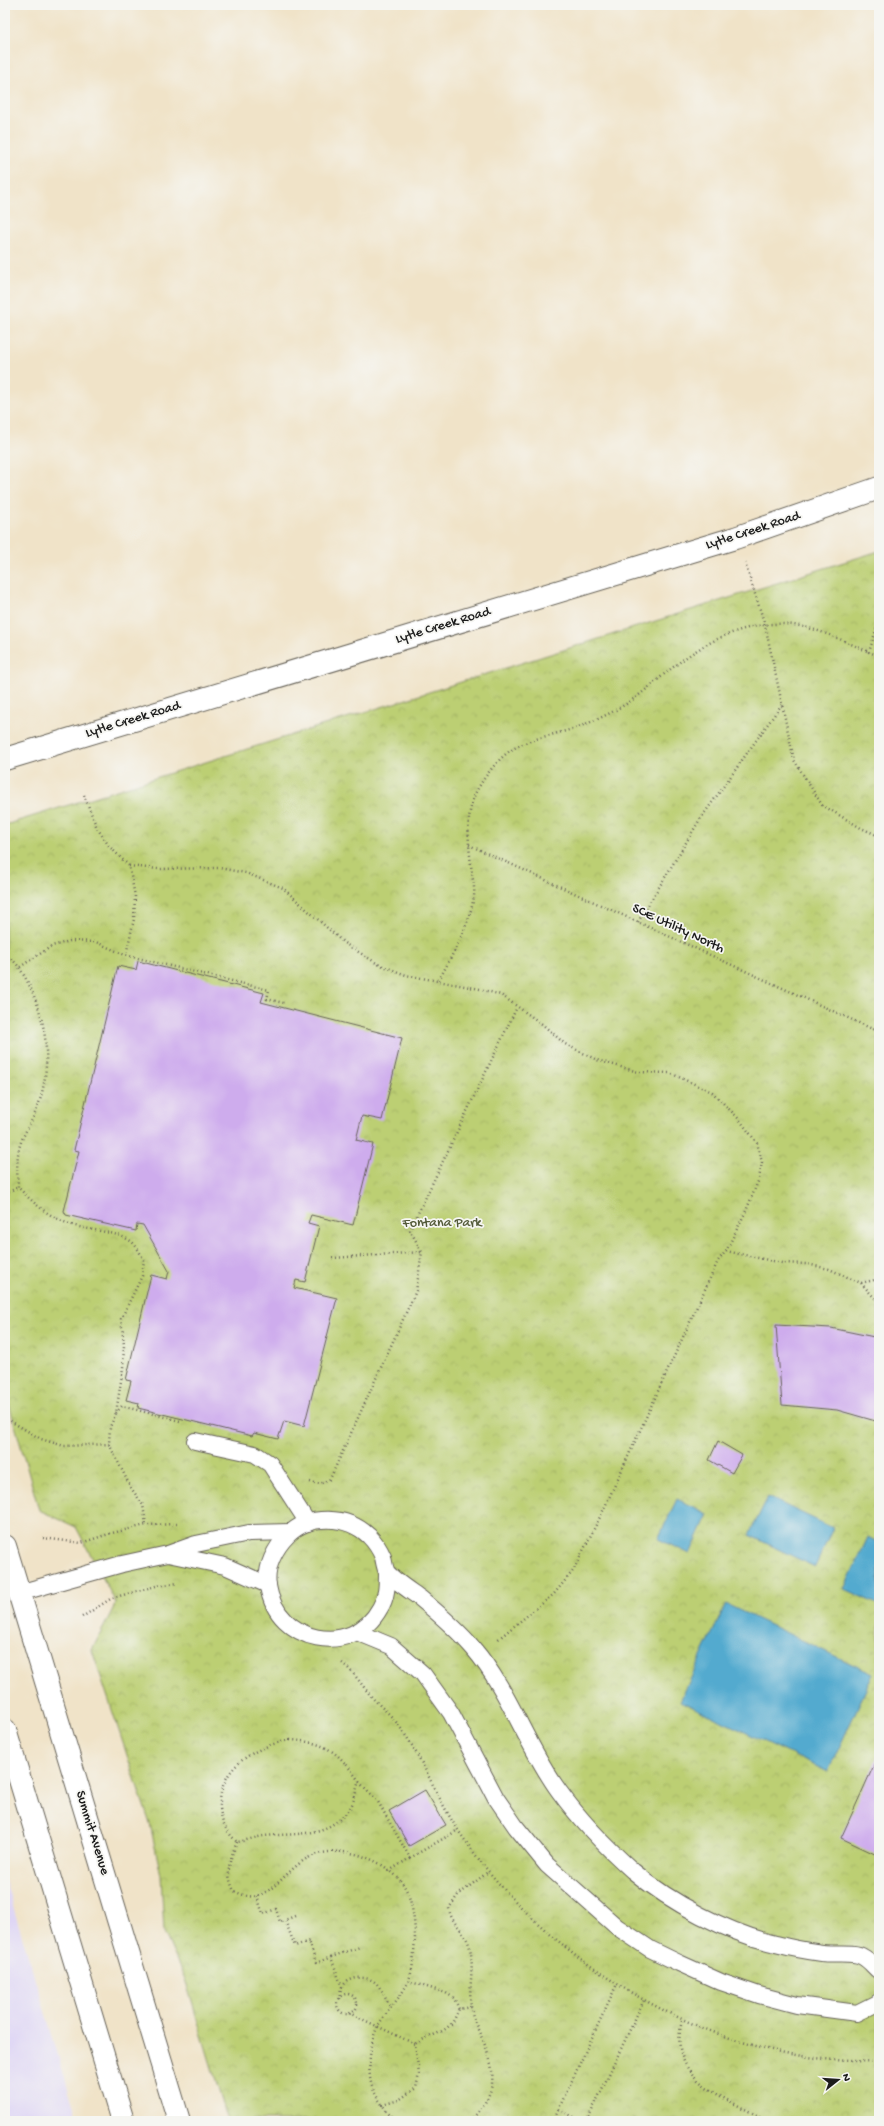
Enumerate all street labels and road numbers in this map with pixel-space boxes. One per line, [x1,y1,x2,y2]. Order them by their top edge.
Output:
street label: Lytle Creek Road [704,507,804,554]
street label: Lytle Creek Road [393,603,494,649]
street label: Lytle Creek Road [83,697,184,743]
street label: SCE Utility North [629,900,727,958]
street label: Summit Avenue [71,1789,113,1878]

